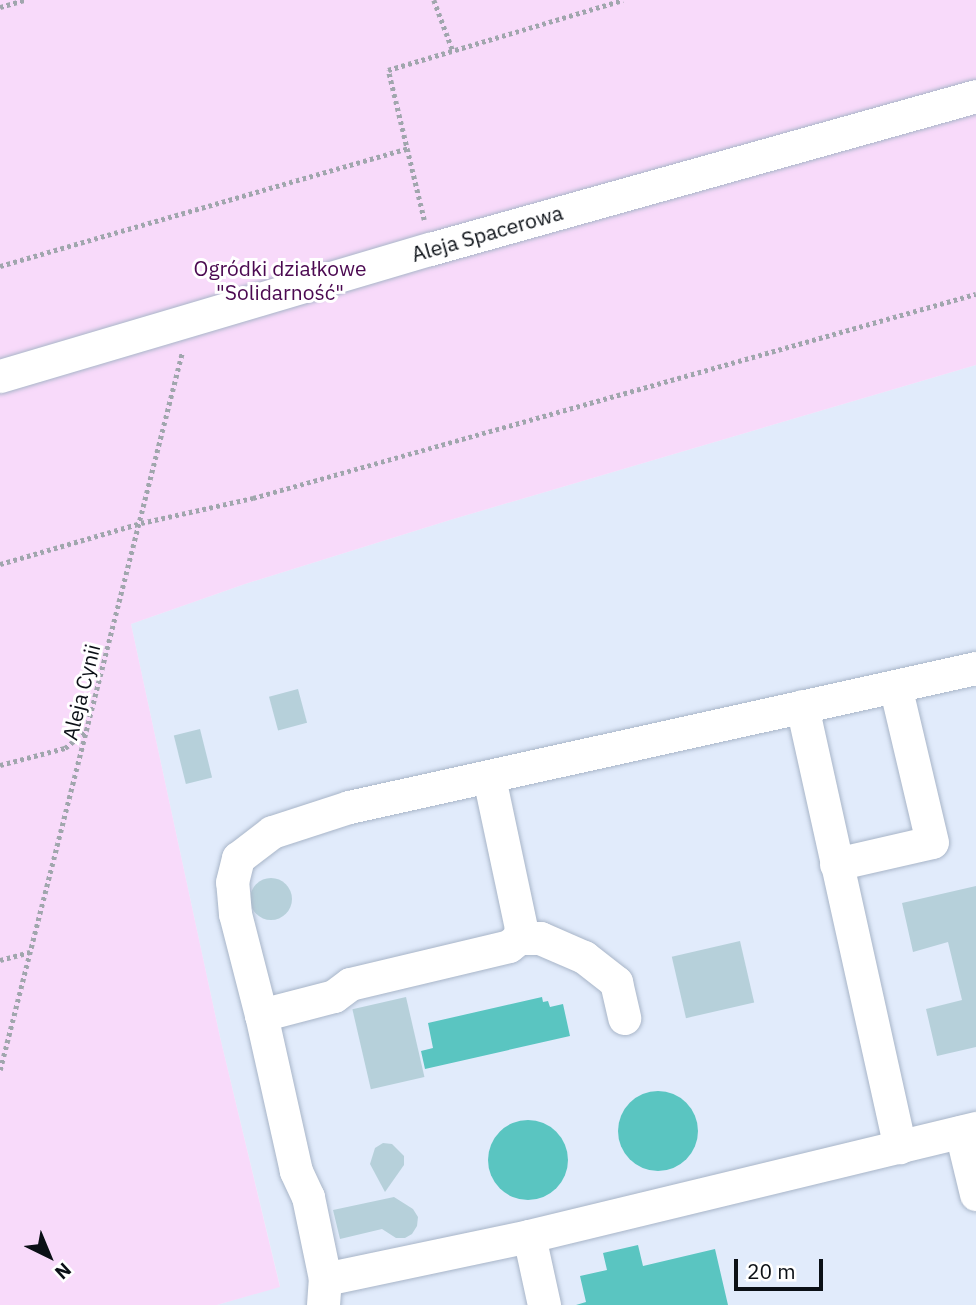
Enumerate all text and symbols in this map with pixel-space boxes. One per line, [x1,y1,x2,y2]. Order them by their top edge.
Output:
street label: Aleja Spacerowa [409,199,565,267]
park label: Ogródki działkowe "Solidarność" [194,255,366,305]
street label: Aleja Cynii [57,641,105,743]
north arrow [14,1221,84,1291]
scale bar [738,1246,827,1290]
text: 20 m [747,1257,796,1285]
text: N [50,1258,77,1285]

